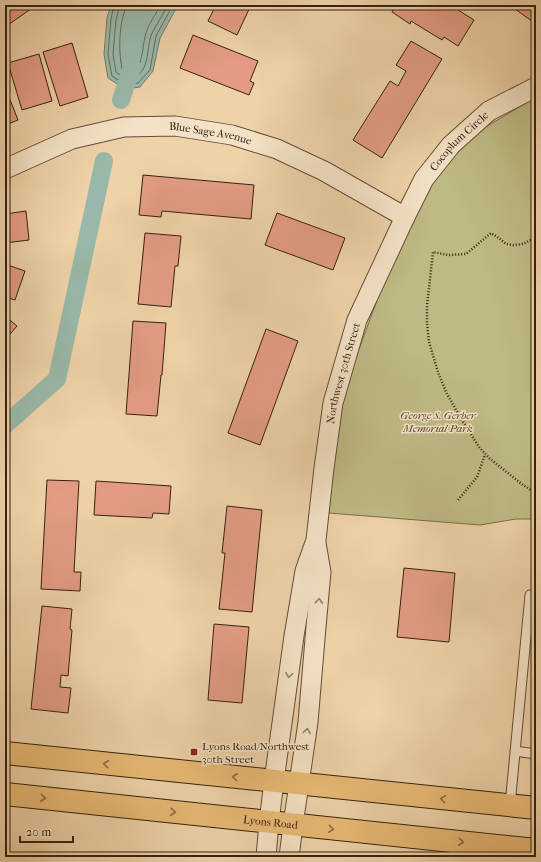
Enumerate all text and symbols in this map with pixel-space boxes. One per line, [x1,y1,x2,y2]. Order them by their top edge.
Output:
street label: Cocoplum Circle [427,108,492,174]
street label: Blue Sage Avenue [169,120,254,148]
street label: Northwest 30th Street [324,321,363,425]
park label: George S. Gerber Memorial Park [400,409,477,435]
one-way arrow [314,598,323,604]
one-way arrow [285,672,294,678]
one-way arrow [302,728,311,734]
place label: Lyons Road/Northwest 30th Street [202,740,309,766]
marker: Lyons Road/Northwest 30th Street [189,747,199,757]
one-way arrow [103,759,109,768]
one-way arrow [232,773,238,782]
one-way arrow [40,793,46,802]
one-way arrow [440,794,446,803]
one-way arrow [170,807,176,816]
street label: Lyons Road [242,813,299,832]
scale bar [20,818,73,844]
one-way arrow [328,824,334,833]
text: 20 m [26,825,51,839]
one-way arrow [458,837,464,846]

